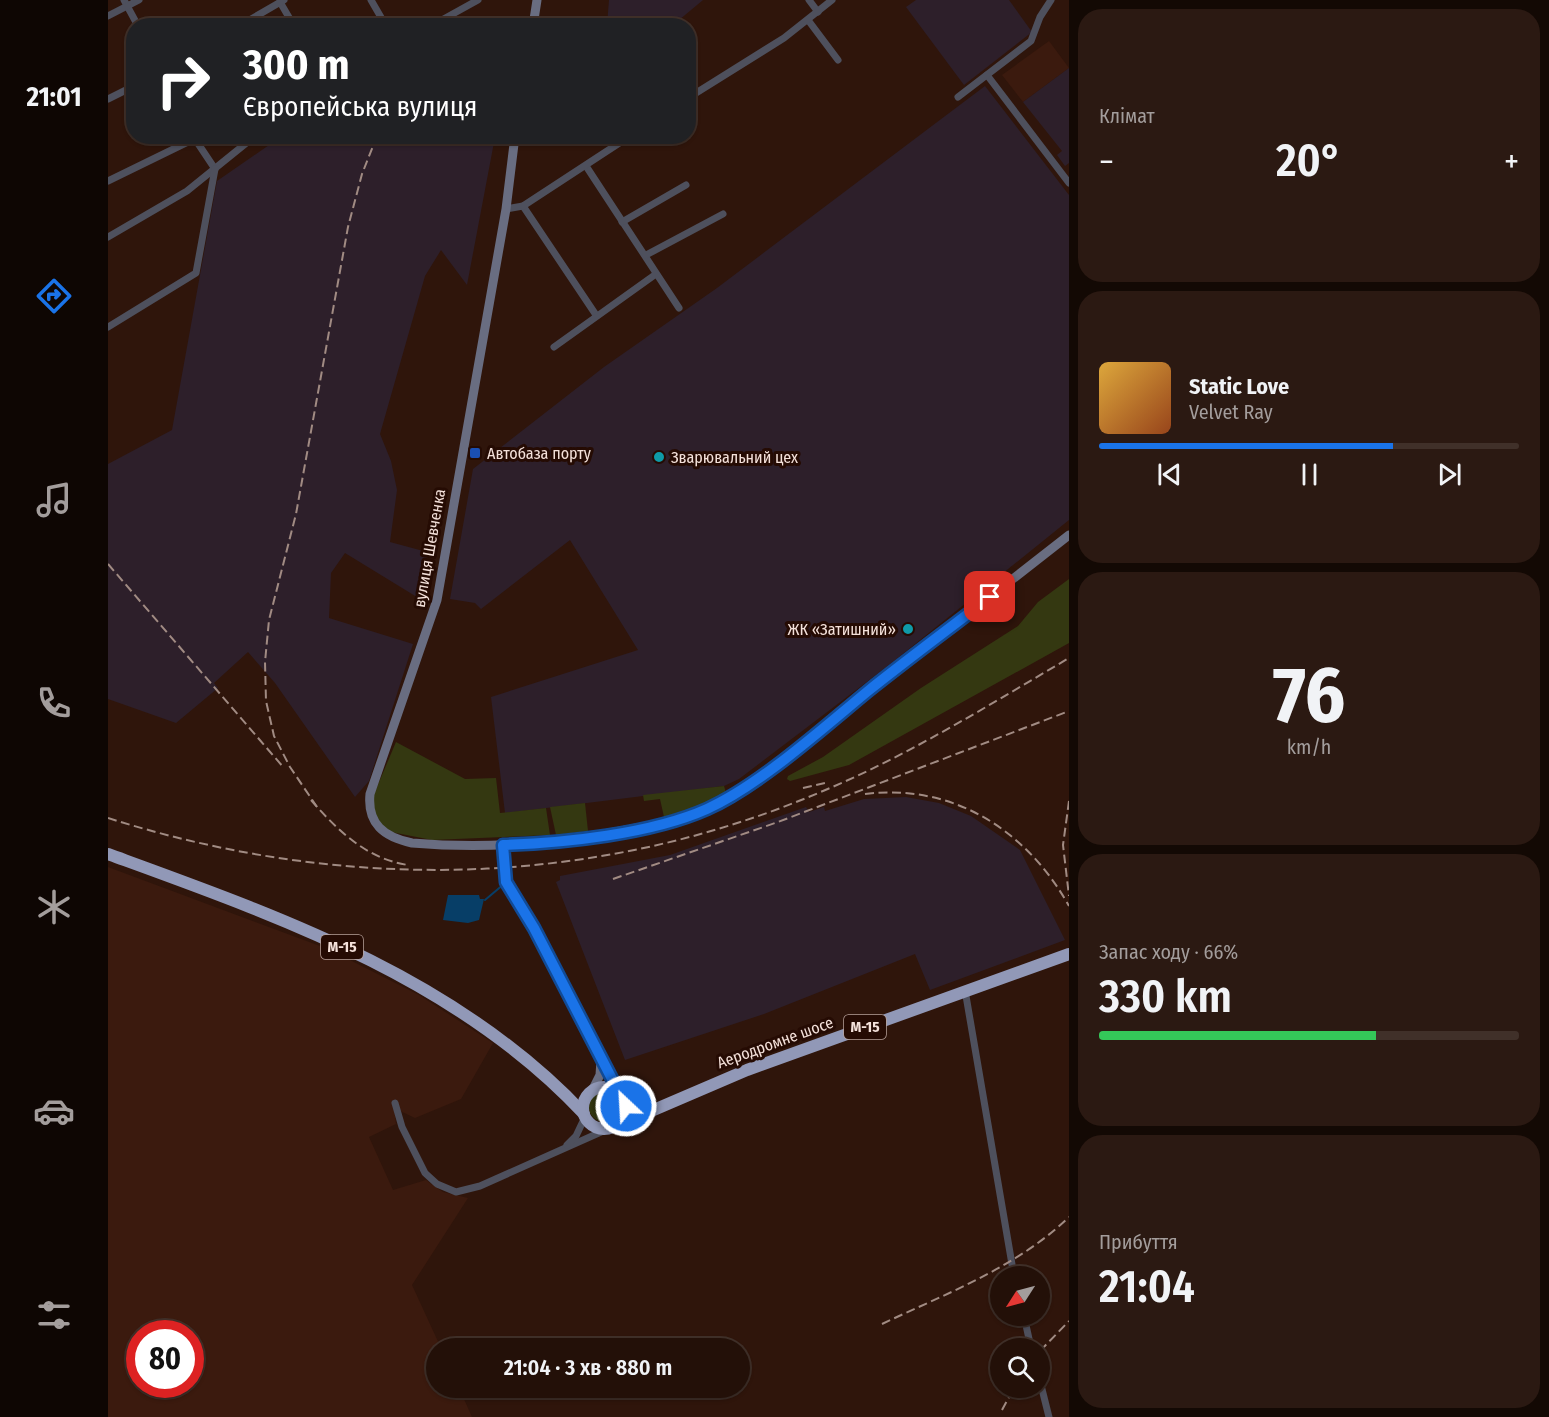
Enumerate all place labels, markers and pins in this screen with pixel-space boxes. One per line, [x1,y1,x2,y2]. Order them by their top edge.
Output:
place label: Автобаза порту [487,444,592,463]
marker: Автобаза порту [468,446,482,460]
place label: Зварювальний цех [671,448,798,467]
marker: Зварювальний цех [652,450,666,464]
pin [964,571,1015,622]
place label: ЖК «Затишний» [788,620,896,639]
marker: ЖК «Затишний» [901,622,915,636]

